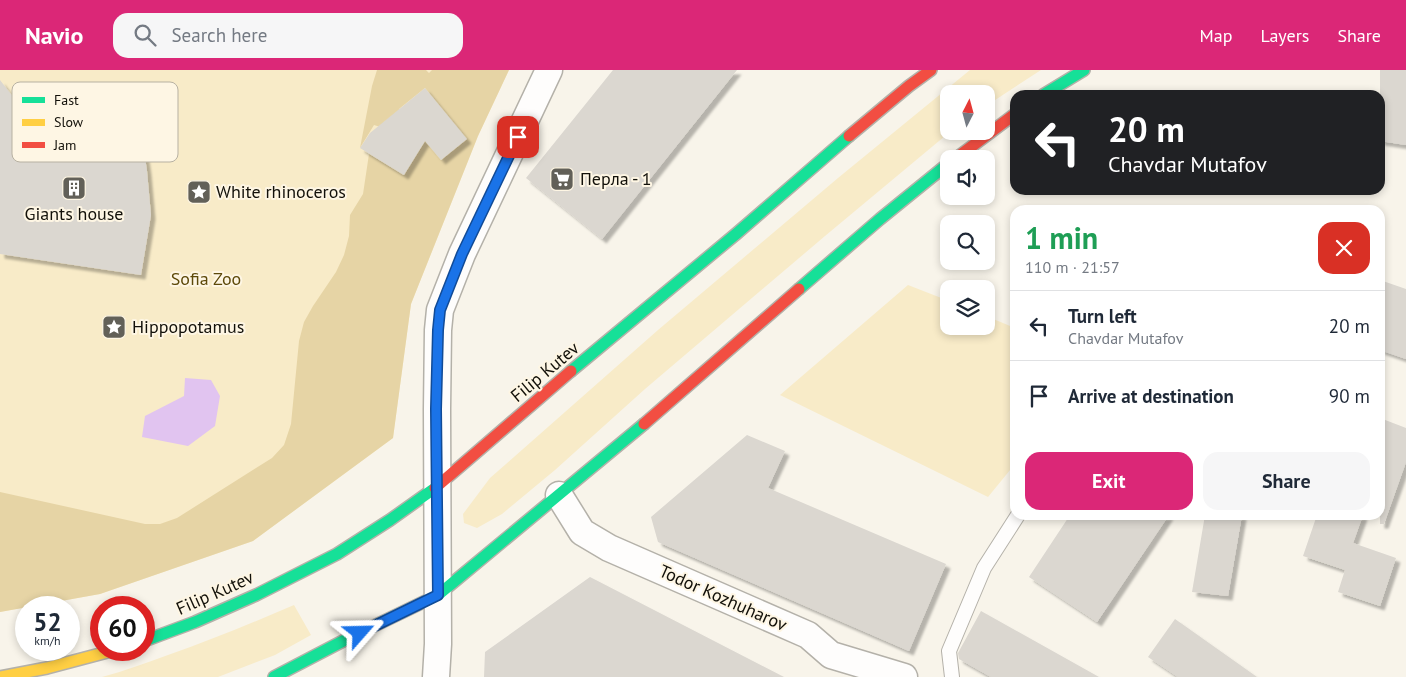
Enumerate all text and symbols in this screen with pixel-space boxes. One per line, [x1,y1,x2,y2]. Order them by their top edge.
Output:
search box [113,13,463,58]
text: Navio [25,20,83,51]
icon: search [131,21,159,49]
text: Search here [171,23,267,47]
text: Map [1200,24,1232,47]
text: Layers [1260,24,1309,47]
text: Share [1337,24,1381,47]
legend [12,82,178,162]
north arrow [940,85,995,140]
map controls [940,85,995,335]
text: Fast [54,91,79,109]
text: 20 m [1108,106,1185,152]
icon: left [1025,110,1090,175]
text: Slow [54,113,84,131]
pin [497,116,539,158]
icon: arrive [504,123,532,151]
text: Jam [53,136,76,154]
button: sound [940,150,995,205]
text: Chavdar Mutafov [1108,150,1267,178]
supermarket icon: Перла - 1 [549,166,575,192]
place label: Перла - 1 [580,167,652,190]
building icon: Giants house [61,175,87,201]
place icon: White rhinoceros [186,179,212,205]
place label: White rhinoceros [216,180,346,203]
place label: Giants house [24,202,124,225]
button: search [940,215,995,270]
text: 1 min [1025,218,1098,257]
button: close [1318,222,1370,274]
text: 110 m · 21:57 [1025,257,1120,277]
park label: Sofia Zoo [171,267,241,290]
button: layers [940,280,995,335]
text: Turn left [1068,304,1137,328]
icon: left [1025,312,1053,340]
place icon: Hippopotamus [101,314,127,340]
text: 20 m [1329,314,1370,338]
place label: Hippopotamus [132,315,244,338]
text: Chavdar Mutafov [1068,328,1183,348]
street label: Filip Kutev [506,336,584,407]
icon: arrive [1025,382,1053,410]
text: Arrive at destination [1068,384,1234,408]
text: 90 m [1329,384,1370,408]
button: Exit [1025,452,1193,510]
button: Share [1203,452,1370,510]
street label: Todor Kozhuharov [656,559,791,636]
street label: Filip Kutev [173,565,257,620]
speed limit sign: 60 [90,596,155,661]
text: 52 [33,606,62,638]
position arrow [333,606,385,658]
text: km/h [34,633,61,648]

